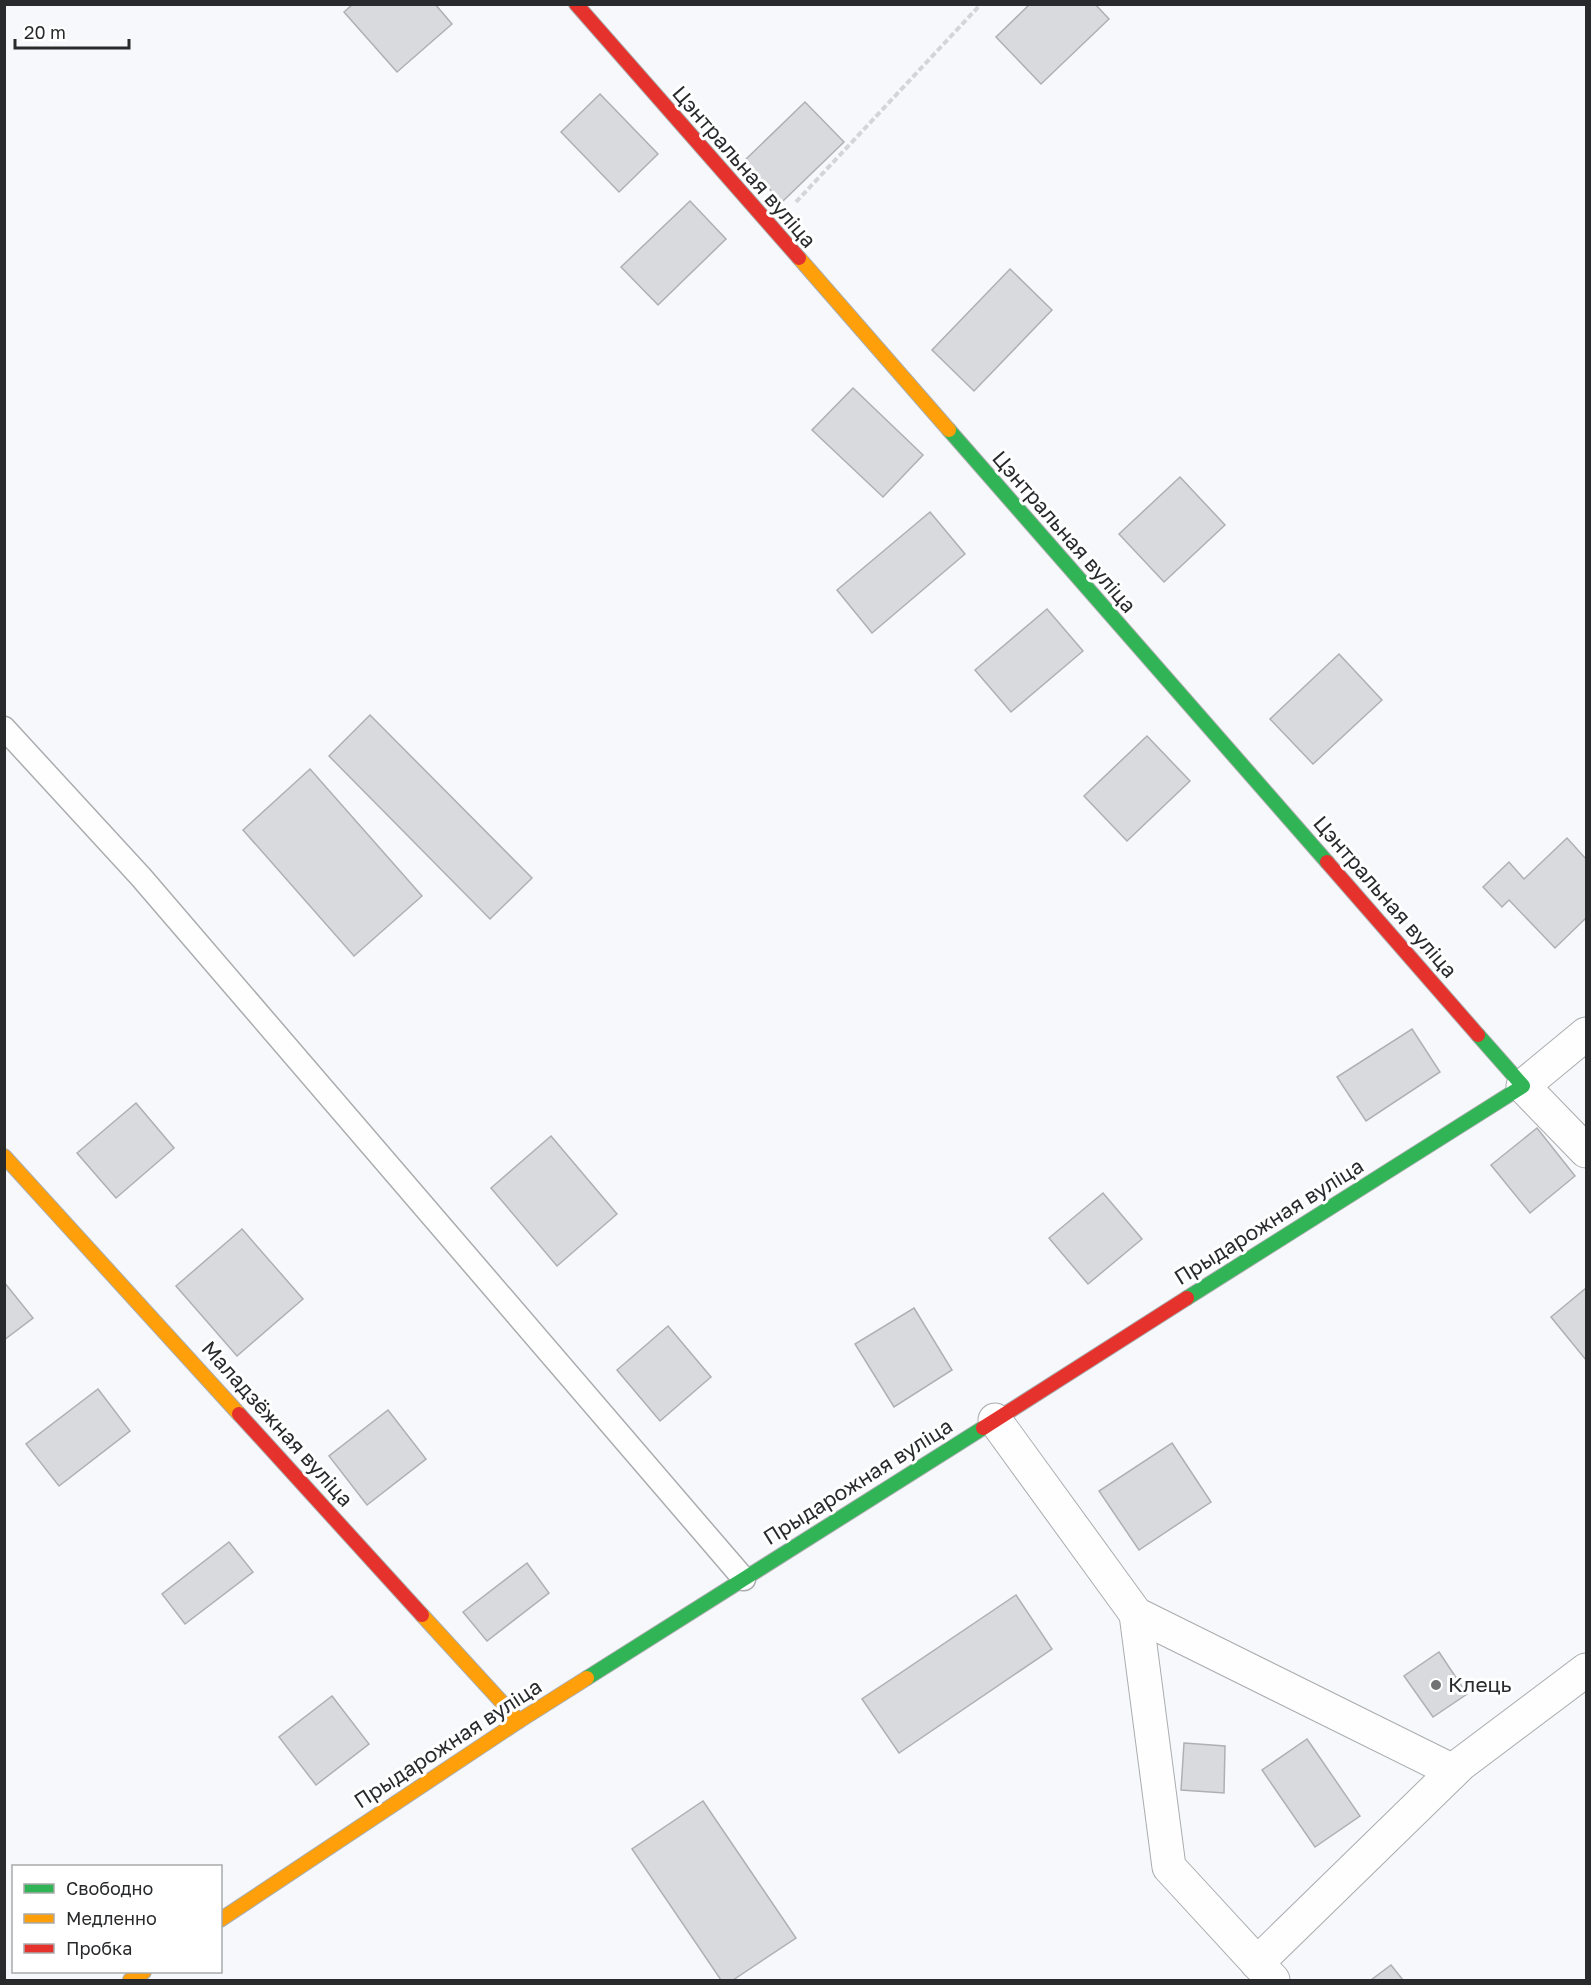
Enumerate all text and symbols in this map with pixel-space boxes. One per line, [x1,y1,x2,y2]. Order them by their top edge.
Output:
scale bar [15,12,129,50]
text: 20 m [24,21,66,43]
street label: Цэнтральная вуліца [667,80,822,253]
street label: Цэнтральная вуліца [987,445,1142,618]
street label: Цэнтральная вуліца [1308,810,1463,983]
street label: Прыдарожная вуліца [1169,1152,1368,1290]
street label: Маладзёжная вуліца [196,1335,359,1512]
street label: Прыдарожная вуліца [758,1412,957,1550]
place label: Клець [1448,1671,1512,1697]
street label: Прыдарожная вуліца [349,1673,546,1814]
marker: Клець [1429,1678,1443,1692]
legend [12,1865,222,1973]
text: Свободно [66,1877,153,1899]
text: Медленно [66,1907,157,1929]
text: Пробка [66,1937,132,1959]

